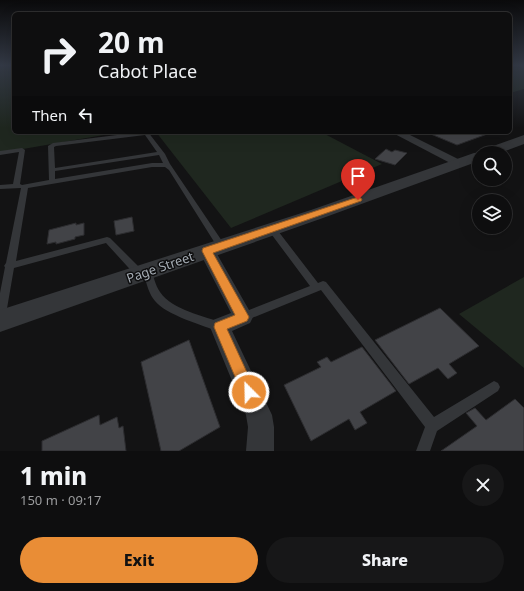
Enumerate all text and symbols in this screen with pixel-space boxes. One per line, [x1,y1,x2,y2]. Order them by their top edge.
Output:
text: 20 m [98,23,165,61]
icon: right [32,28,84,80]
text: Cabot Place [98,59,197,83]
icon: left [75,104,97,126]
text: Then [32,105,67,125]
map controls [472,146,512,234]
button: search [472,146,512,186]
pin [341,159,375,200]
icon: arrive [347,165,369,187]
button: layers [472,194,512,234]
street label: Page Street [124,247,196,287]
position arrow [228,371,270,413]
text: 1 min [20,459,87,492]
button: close [462,464,504,506]
text: 150 m · 09:17 [20,491,101,509]
button: Exit [20,537,258,583]
button: Share [266,537,504,583]

